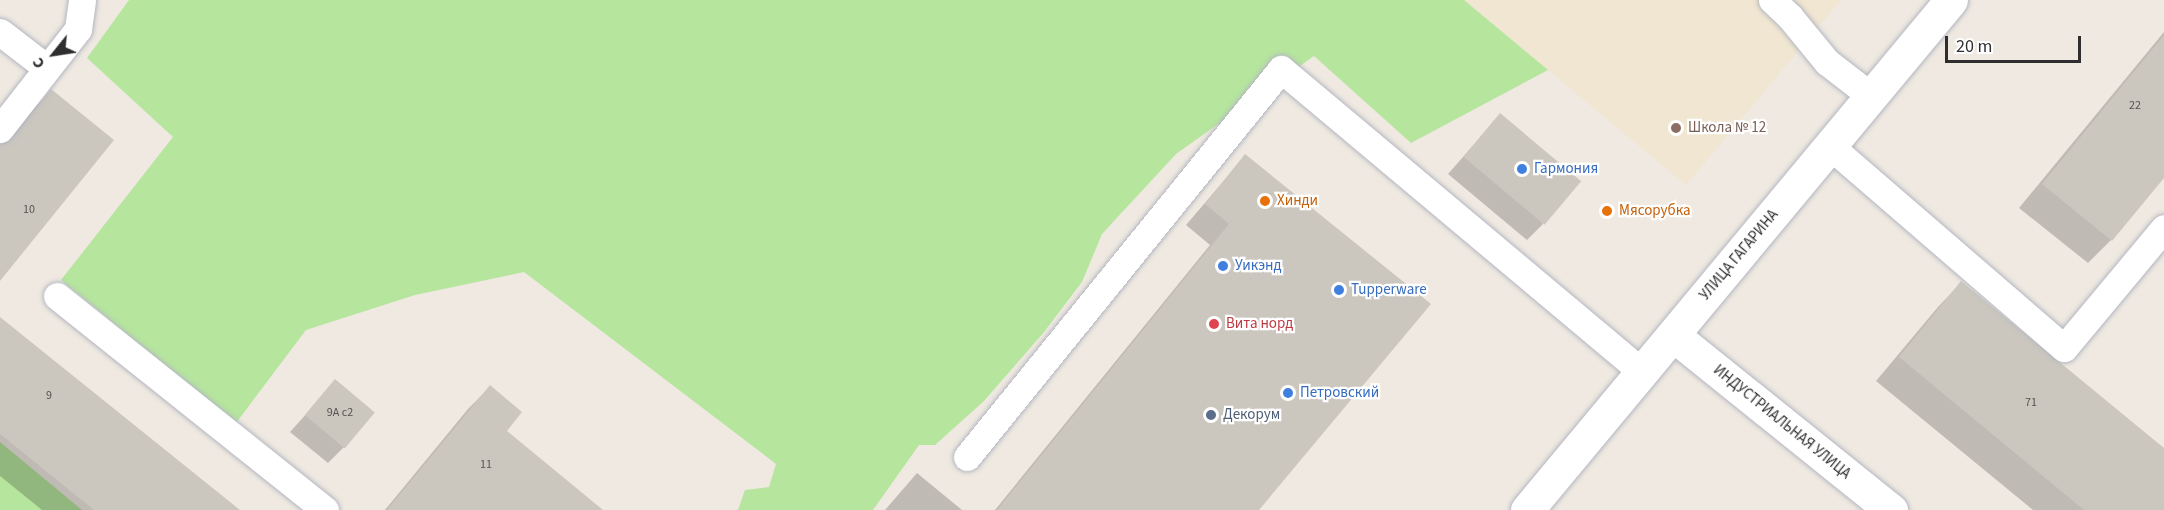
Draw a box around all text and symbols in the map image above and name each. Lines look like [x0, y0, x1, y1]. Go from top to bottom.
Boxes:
north arrow [24, 24, 84, 84]
scale bar [1948, 24, 2084, 62]
text: 20 m [1956, 34, 1992, 59]
text: С [27, 53, 50, 73]
house number: 22 [2129, 99, 2141, 113]
place label: Школа № 12 [1688, 119, 1766, 137]
marker: Школа № 12 [1669, 121, 1683, 135]
place label: Гармония [1534, 160, 1598, 178]
marker: Гармония [1515, 162, 1529, 176]
place label: Хинди [1277, 192, 1318, 210]
marker: Хинди [1258, 194, 1272, 208]
place label: Мясорубка [1619, 202, 1691, 220]
house number: 10 [23, 203, 35, 217]
marker: Мясорубка [1600, 204, 1614, 218]
street label: УЛИЦА ГАГАРИНА [1696, 206, 1782, 304]
place label: Уикэнд [1235, 257, 1282, 275]
marker: Уикэнд [1216, 259, 1230, 273]
place label: Tupperware [1351, 281, 1427, 299]
marker: Tupperware [1332, 283, 1346, 297]
place label: Вита норд [1226, 315, 1293, 333]
marker: Вита норд [1207, 317, 1221, 331]
street label: ИНДУСТРИАЛЬНАЯ УЛИЦА [1710, 361, 1854, 483]
place label: Петровский [1300, 384, 1379, 402]
marker: Петровский [1281, 386, 1295, 400]
house number: 9 [46, 389, 52, 403]
house number: 71 [2025, 396, 2037, 410]
house number: 9А с2 [327, 406, 353, 420]
place label: Декорум [1223, 406, 1280, 424]
marker: Декорум [1204, 408, 1218, 422]
house number: 11 [480, 458, 492, 472]

